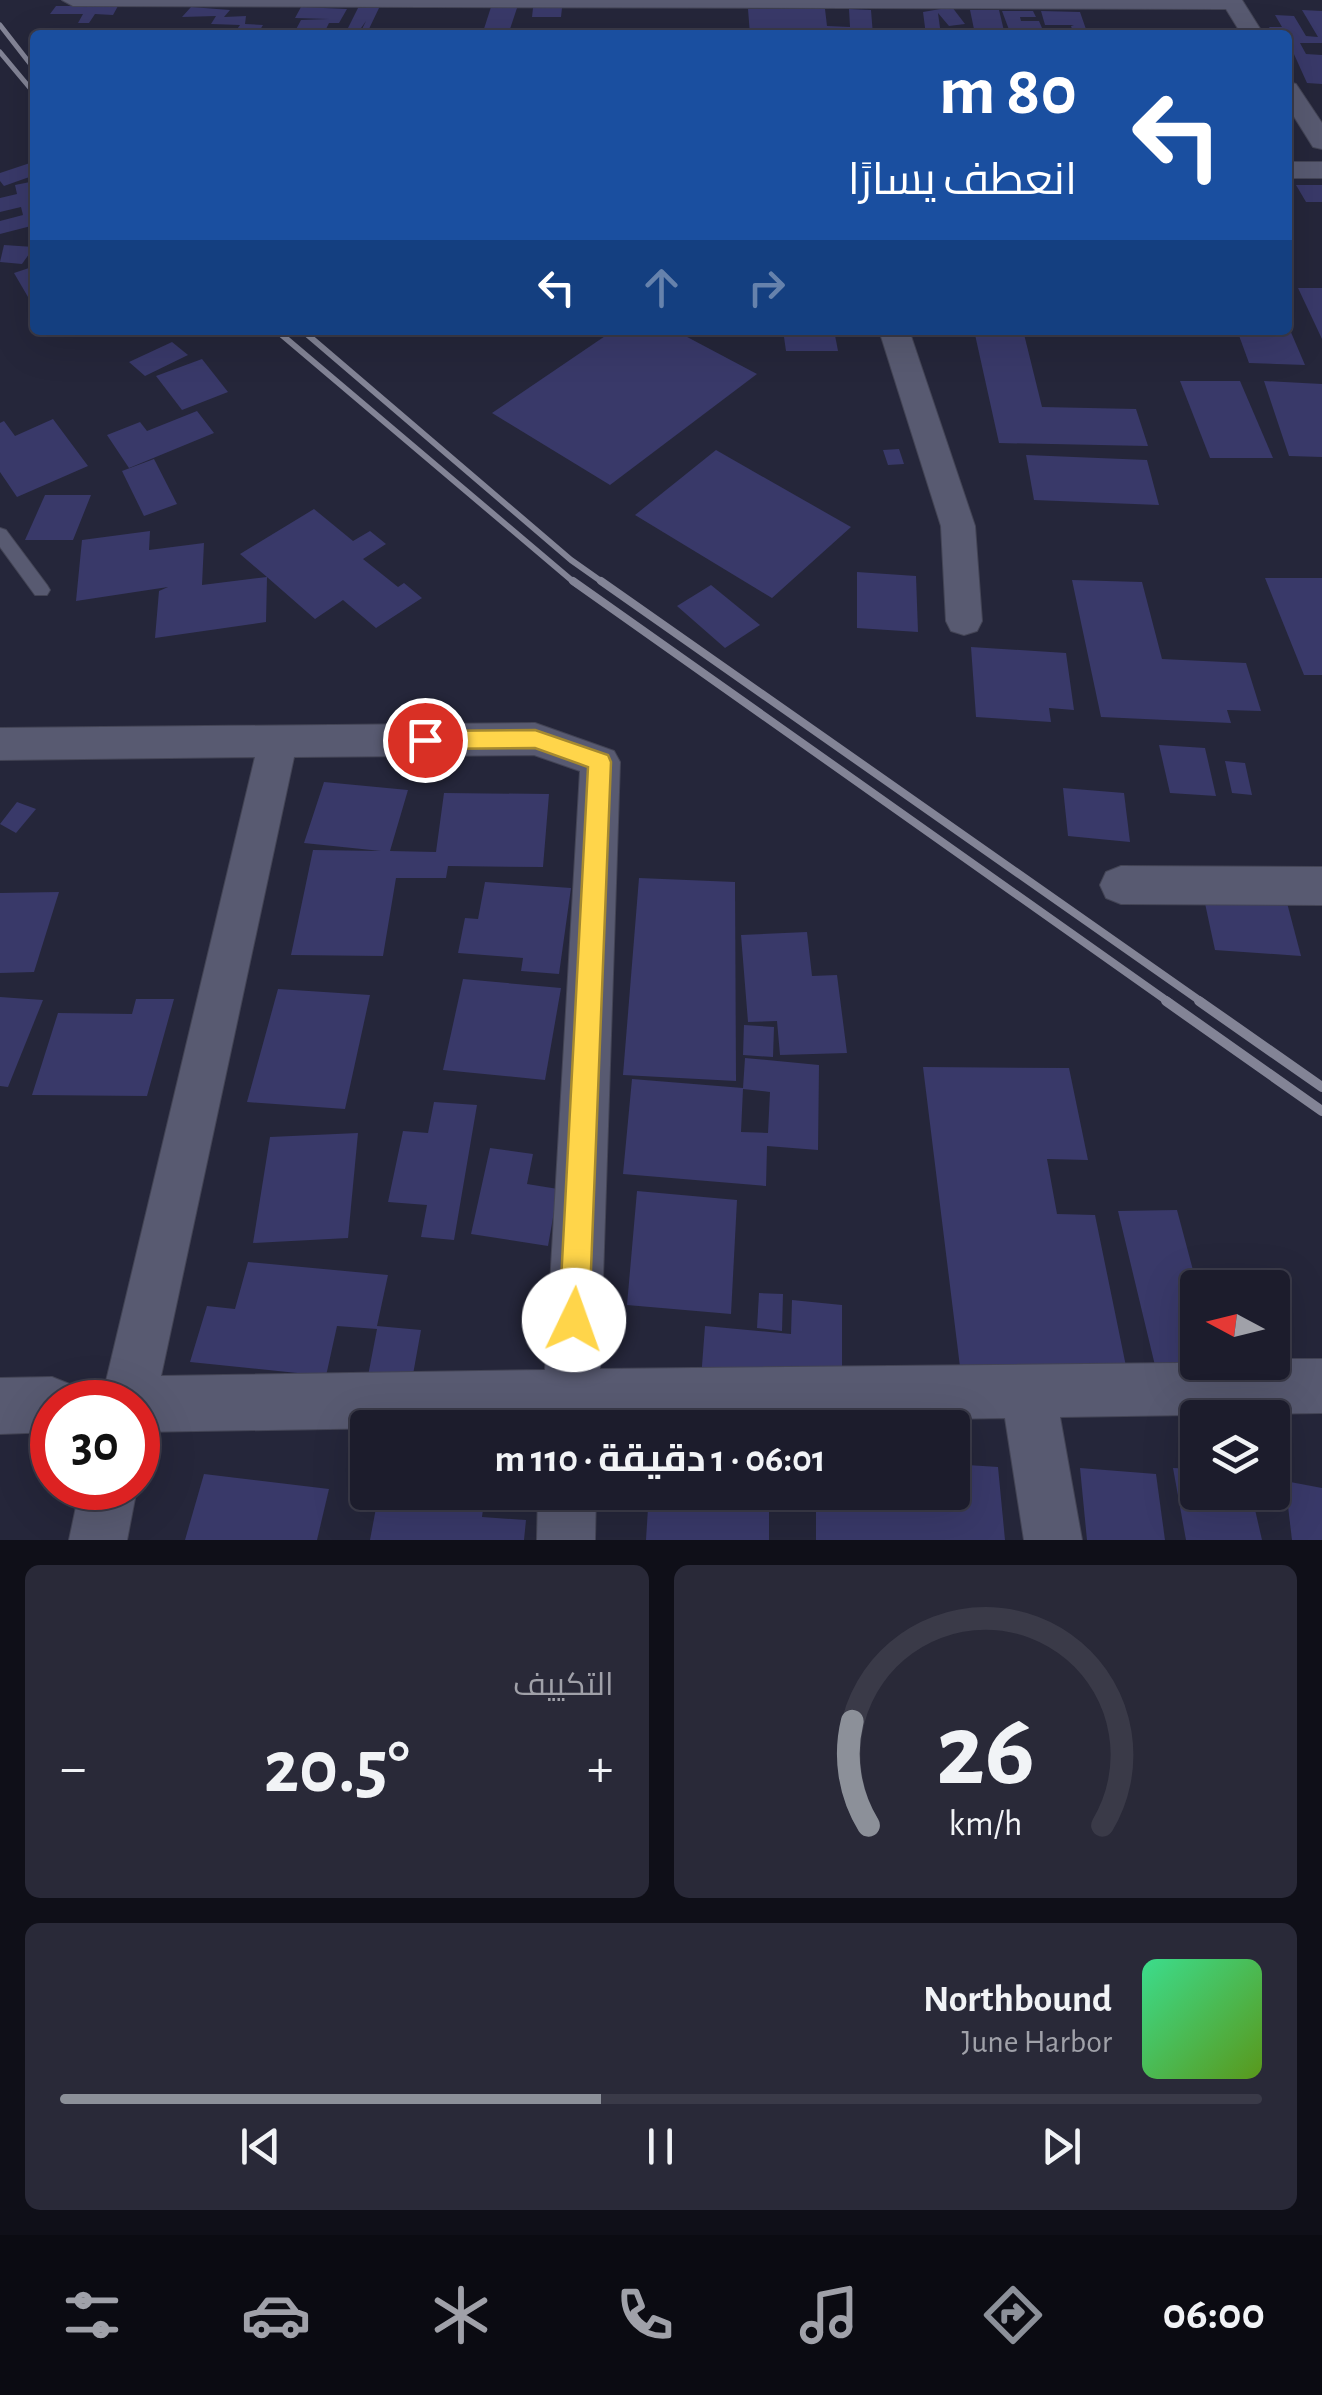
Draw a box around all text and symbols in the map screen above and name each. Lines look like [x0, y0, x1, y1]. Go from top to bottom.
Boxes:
text: 80 m [939, 57, 1077, 127]
icon: left [1112, 70, 1242, 200]
text: انعطف يسارًا [848, 158, 1077, 203]
icon: left [529, 260, 584, 315]
icon: ahead [634, 260, 689, 315]
icon: right [739, 260, 794, 315]
pin [383, 698, 468, 783]
icon: arrive [398, 713, 453, 768]
position arrow [522, 1268, 626, 1372]
north arrow [1180, 1270, 1290, 1380]
map controls [1180, 1270, 1290, 1510]
speed limit sign: 30 [30, 1380, 160, 1510]
button: layers [1180, 1400, 1290, 1510]
text: 06:01 · 1 دقيقة · 110 m [494, 1441, 826, 1479]
text: التكييف [513, 1669, 614, 1701]
text: 26 [936, 1700, 1035, 1804]
text: 20.5° [264, 1731, 410, 1806]
text: − [60, 1741, 86, 1796]
text: + [587, 1741, 613, 1796]
text: km/h [948, 1806, 1022, 1842]
text: Northbound [923, 1981, 1112, 2019]
text: June Harbor [962, 2026, 1112, 2058]
icon: previous [233, 2119, 288, 2174]
icon: pause [633, 2119, 688, 2174]
icon: next [1034, 2119, 1089, 2174]
icon: filters [57, 2280, 127, 2350]
icon: car [241, 2280, 311, 2350]
icon: climate [426, 2280, 496, 2350]
icon: phone [610, 2280, 680, 2350]
icon: music [794, 2280, 864, 2350]
icon: directions [978, 2280, 1048, 2350]
text: 06:00 [1163, 2292, 1265, 2337]

